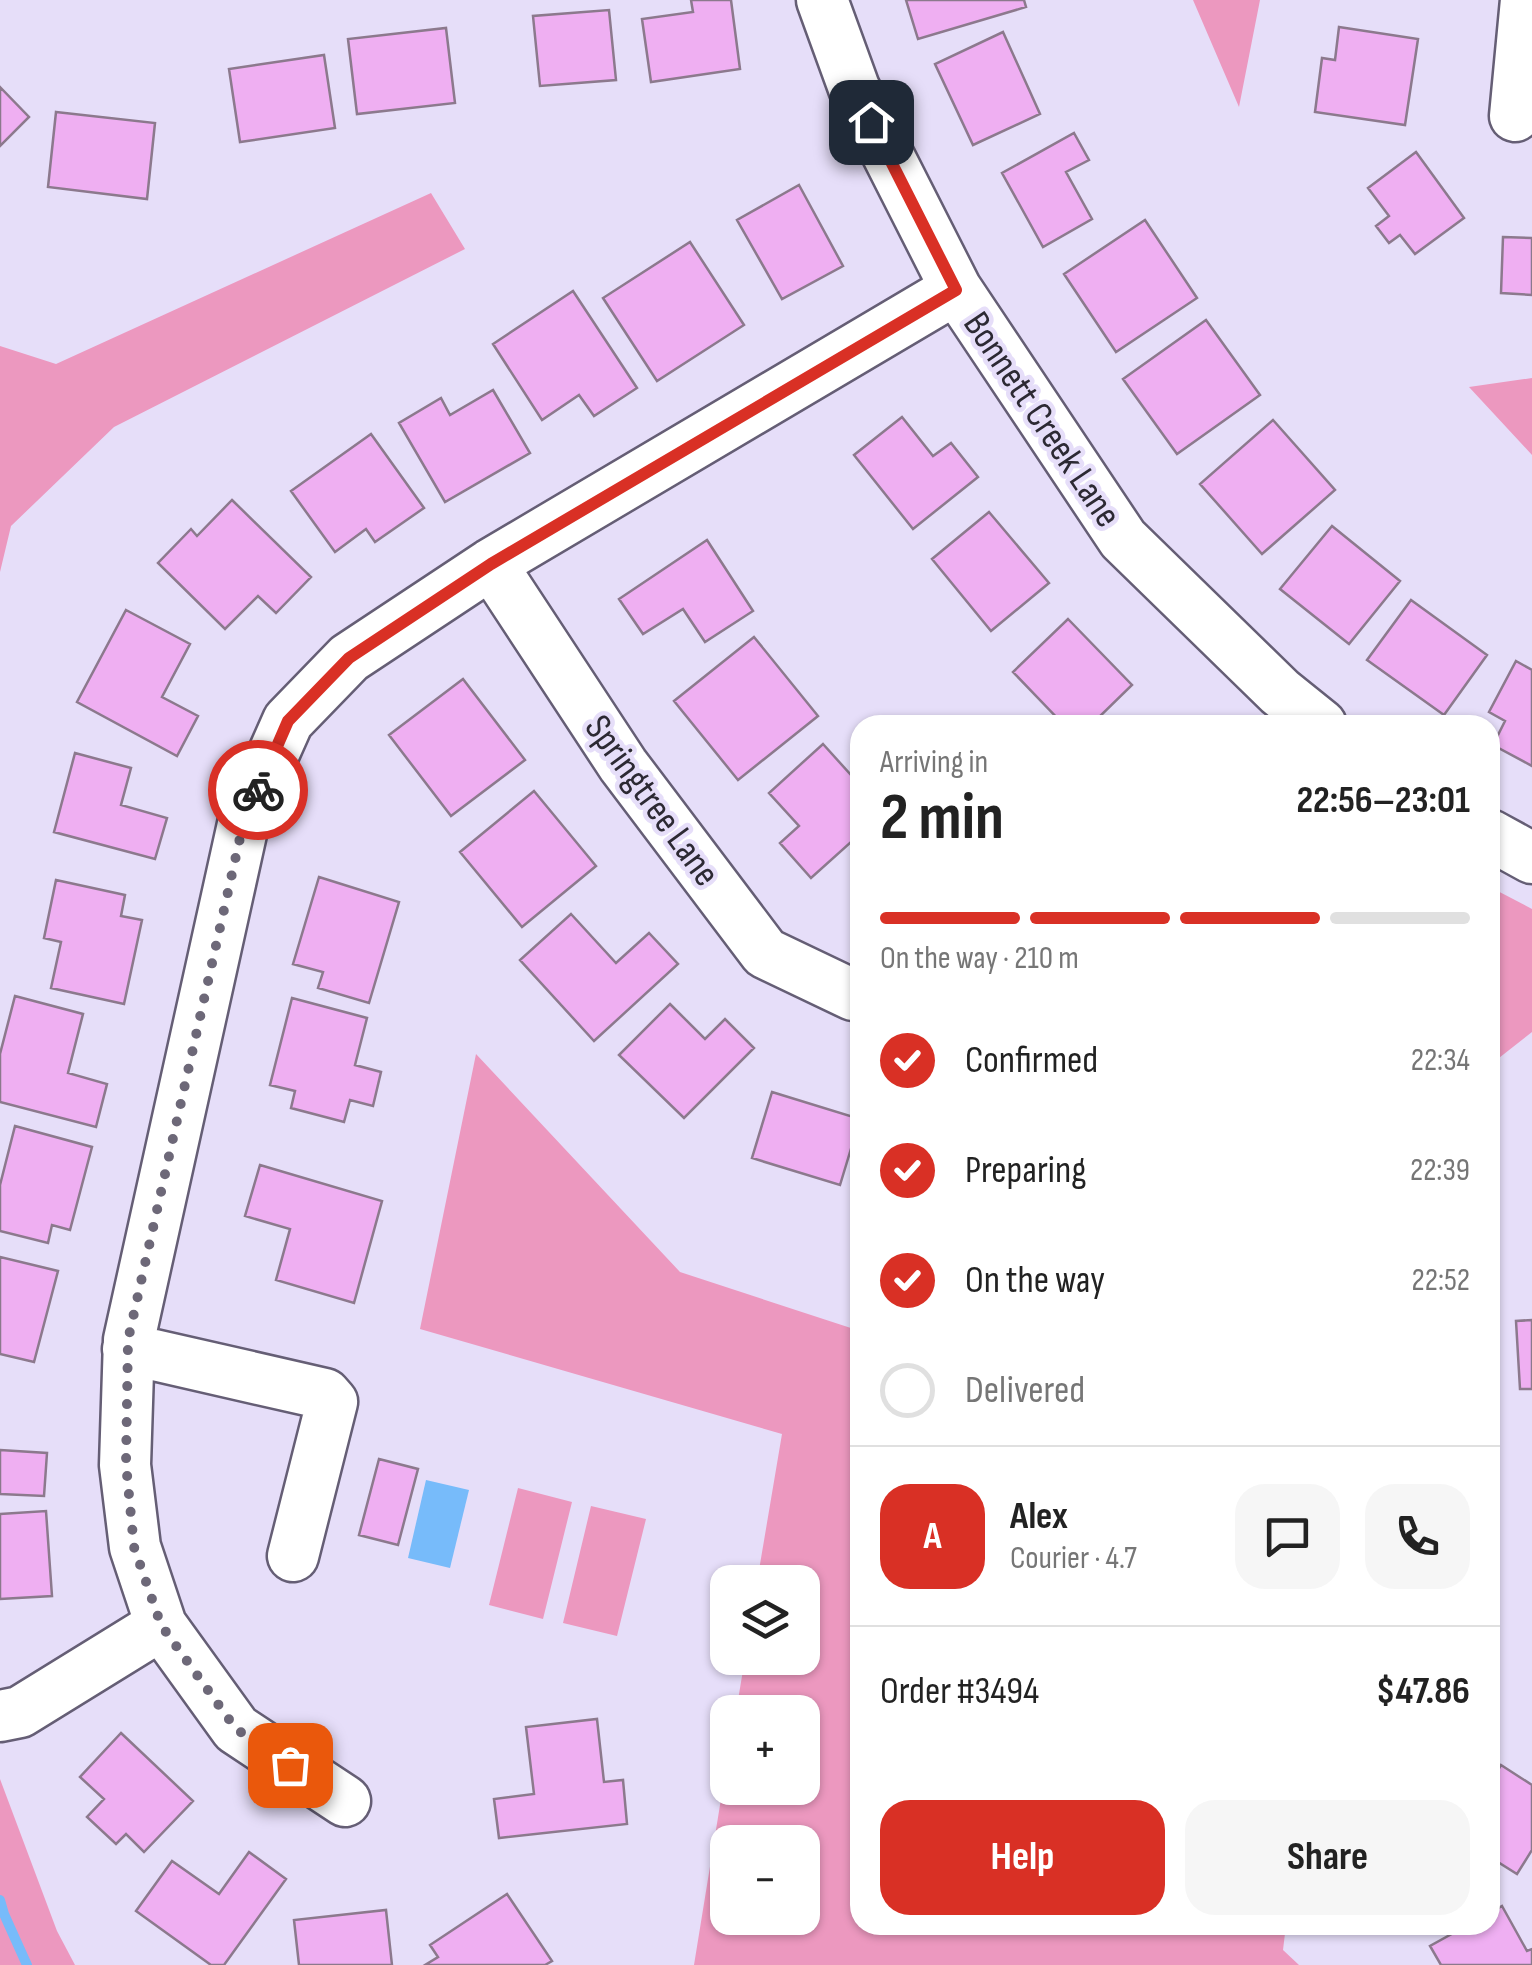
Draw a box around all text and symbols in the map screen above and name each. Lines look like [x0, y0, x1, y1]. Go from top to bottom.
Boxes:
pin [829, 80, 914, 165]
icon: home [844, 95, 899, 150]
street label: Bonnett Creek Lane [953, 304, 1130, 536]
street label: Springtree Lane [575, 707, 729, 895]
courier [208, 740, 308, 840]
text: Arriving in [880, 743, 988, 782]
icon: bike [231, 763, 286, 818]
text: 22:56–23:01 [1296, 778, 1470, 823]
text: 2 min [880, 780, 1004, 858]
text: On the way · 210 m [880, 939, 1079, 978]
icon: check [880, 1033, 935, 1088]
text: Confirmed [965, 1038, 1098, 1083]
text: 22:34 [1411, 1041, 1470, 1080]
icon: check [880, 1143, 935, 1198]
text: Preparing [965, 1148, 1086, 1193]
text: 22:39 [1410, 1151, 1470, 1190]
icon: check [880, 1253, 935, 1308]
text: On the way [965, 1258, 1105, 1303]
text: 22:52 [1412, 1261, 1470, 1300]
text: Delivered [965, 1368, 1085, 1413]
button: chat [1235, 1484, 1340, 1589]
button: phone [1365, 1484, 1470, 1589]
text: Alex [1010, 1494, 1068, 1539]
text: A [923, 1514, 942, 1559]
text: Courier · 4.7 [1010, 1539, 1137, 1578]
map controls [710, 1565, 820, 1935]
button: layers [710, 1565, 820, 1675]
text: Order #3494 [880, 1669, 1039, 1714]
text: $47.86 [1376, 1669, 1470, 1714]
button: + [710, 1695, 820, 1805]
pin [248, 1723, 333, 1808]
icon: bag [263, 1738, 318, 1793]
button: Help [880, 1800, 1165, 1915]
button: Share [1185, 1800, 1470, 1915]
button: − [710, 1825, 820, 1935]

